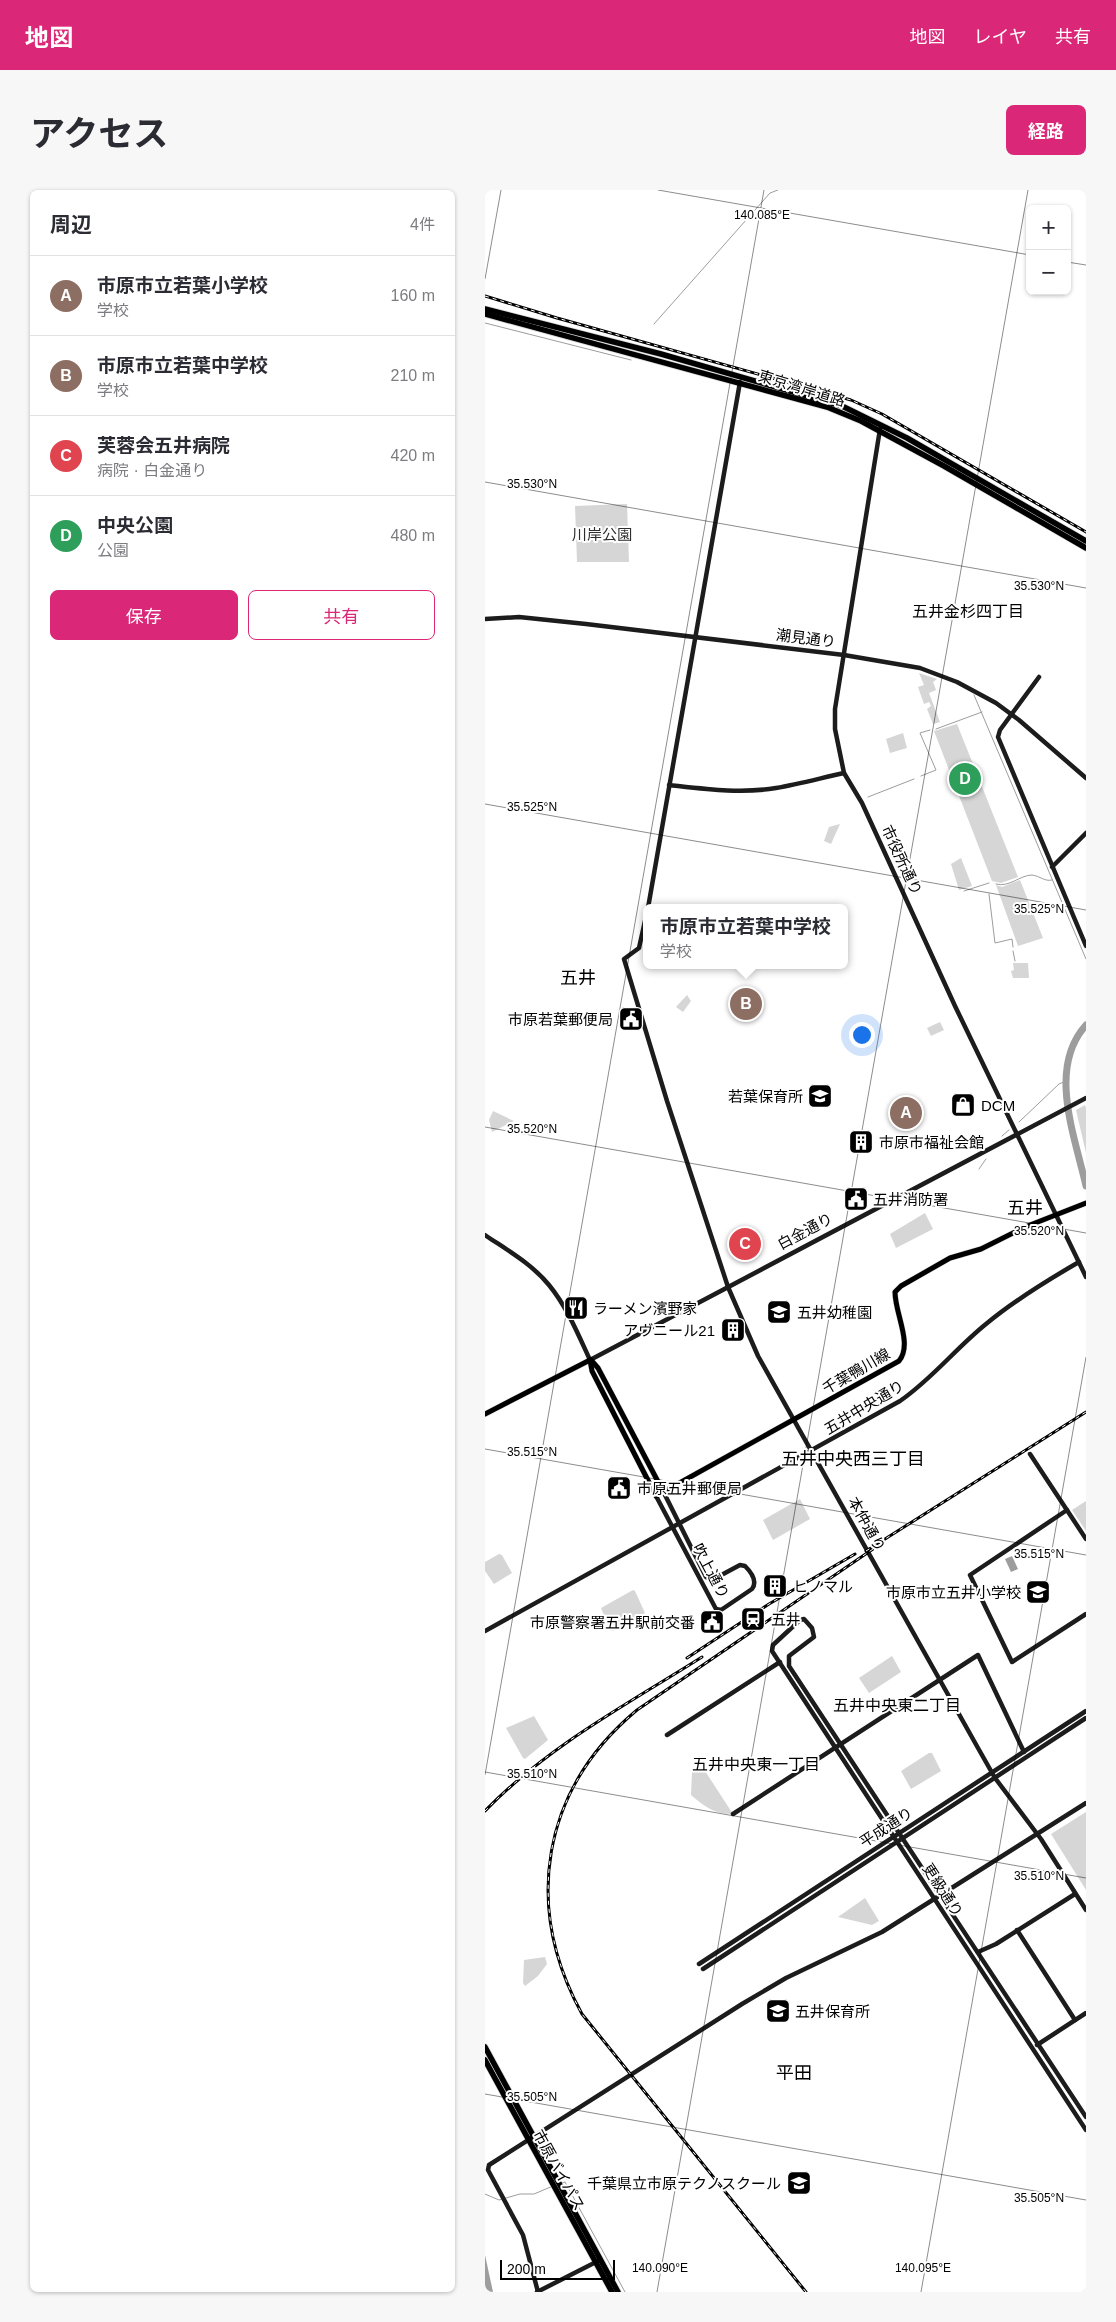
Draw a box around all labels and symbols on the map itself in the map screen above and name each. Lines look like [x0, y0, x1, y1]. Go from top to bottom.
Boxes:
text: 140.085°E [734, 208, 790, 222]
street label: 東京湾岸道路 [756, 367, 848, 409]
text: 35.530°N [507, 477, 557, 491]
park label: 川岸公園 [572, 526, 632, 543]
text: 35.530°N [1014, 579, 1064, 593]
district label: 五井金杉四丁目 [912, 603, 1024, 620]
street label: 潮見通り [775, 626, 837, 650]
pin: D [949, 760, 981, 798]
text: 35.525°N [507, 800, 557, 814]
street label: 市役所通り [878, 822, 926, 898]
text: 35.525°N [1014, 902, 1064, 916]
district label: 五井 [560, 968, 596, 988]
pin: B [730, 985, 762, 1023]
public building icon: 市原若葉郵便局 [618, 1006, 644, 1032]
place label: 市原若葉郵便局 [508, 1011, 613, 1028]
your location [849, 1022, 875, 1048]
school or university icon: 若葉保育所 [807, 1083, 833, 1109]
place label: 若葉保育所 [728, 1088, 803, 1105]
shop icon: DCM [950, 1092, 976, 1118]
pin: A [890, 1094, 922, 1132]
place label: DCM [981, 1097, 1015, 1114]
text: 35.520°N [507, 1122, 557, 1136]
building icon: 市原市福祉会館 [848, 1129, 874, 1155]
place label: 市原市福祉会館 [879, 1134, 984, 1151]
public building icon: 五井消防署 [843, 1186, 869, 1212]
place label: 五井消防署 [873, 1191, 948, 1208]
district label: 五井 [1007, 1198, 1043, 1218]
street label: 白金通り [775, 1209, 835, 1253]
text: 35.520°N [1014, 1224, 1064, 1238]
pin: C [729, 1225, 761, 1263]
restaurant icon: ラーメン濱野家 [563, 1295, 589, 1321]
school or university icon: 五井幼稚園 [766, 1299, 792, 1325]
place label: ラーメン濱野家 [593, 1300, 697, 1317]
place label: 五井幼稚園 [797, 1304, 872, 1321]
building icon: アヴニール21 [720, 1317, 746, 1343]
place label: アヴニール21 [623, 1322, 715, 1339]
street label: 千葉鴨川線 [819, 1345, 893, 1397]
street label: 五井中央通り [821, 1377, 907, 1437]
text: 35.515°N [507, 1445, 557, 1459]
district label: 五井中央西三丁目 [781, 1449, 925, 1469]
public building icon: 市原五井郵便局 [606, 1475, 632, 1501]
place label: 市原五井郵便局 [637, 1480, 742, 1497]
street label: 本仲通り [845, 1494, 889, 1554]
street label: 吹上通り [689, 1541, 733, 1601]
text: 35.515°N [1014, 1547, 1064, 1561]
building icon: ヒノマル [762, 1573, 788, 1599]
place label: ヒノマル [793, 1578, 853, 1595]
school or university icon: 市原市立五井小学校 [1025, 1579, 1051, 1605]
place label: 市原市立五井小学校 [886, 1584, 1021, 1601]
station icon: 五井 [740, 1606, 766, 1632]
public building icon: 市原警察署五井駅前交番 [699, 1609, 725, 1635]
place label: 五井 [771, 1611, 801, 1628]
place label: 市原警察署五井駅前交番 [530, 1614, 695, 1631]
district label: 五井中央東二丁目 [833, 1697, 961, 1714]
district label: 五井中央東一丁目 [692, 1756, 820, 1773]
text: 35.510°N [507, 1767, 557, 1781]
street label: 平成通り [856, 1804, 916, 1850]
street label: 更級通り [920, 1860, 966, 1920]
text: 35.510°N [1014, 1869, 1064, 1883]
school or university icon: 五井保育所 [765, 1998, 791, 2024]
place label: 五井保育所 [795, 2003, 870, 2020]
district label: 平田 [776, 2063, 812, 2083]
text: 35.505°N [507, 2090, 557, 2104]
street label: 市原バイパス [530, 2127, 588, 2213]
school or university icon: 千葉県立市原テクノスクール [786, 2170, 812, 2196]
place label: 千葉県立市原テクノスクール [587, 2175, 781, 2192]
text: 35.505°N [1014, 2191, 1064, 2205]
scale bar [500, 2257, 615, 2280]
text: 140.090°E [632, 2261, 688, 2275]
text: 140.095°E [895, 2261, 951, 2275]

